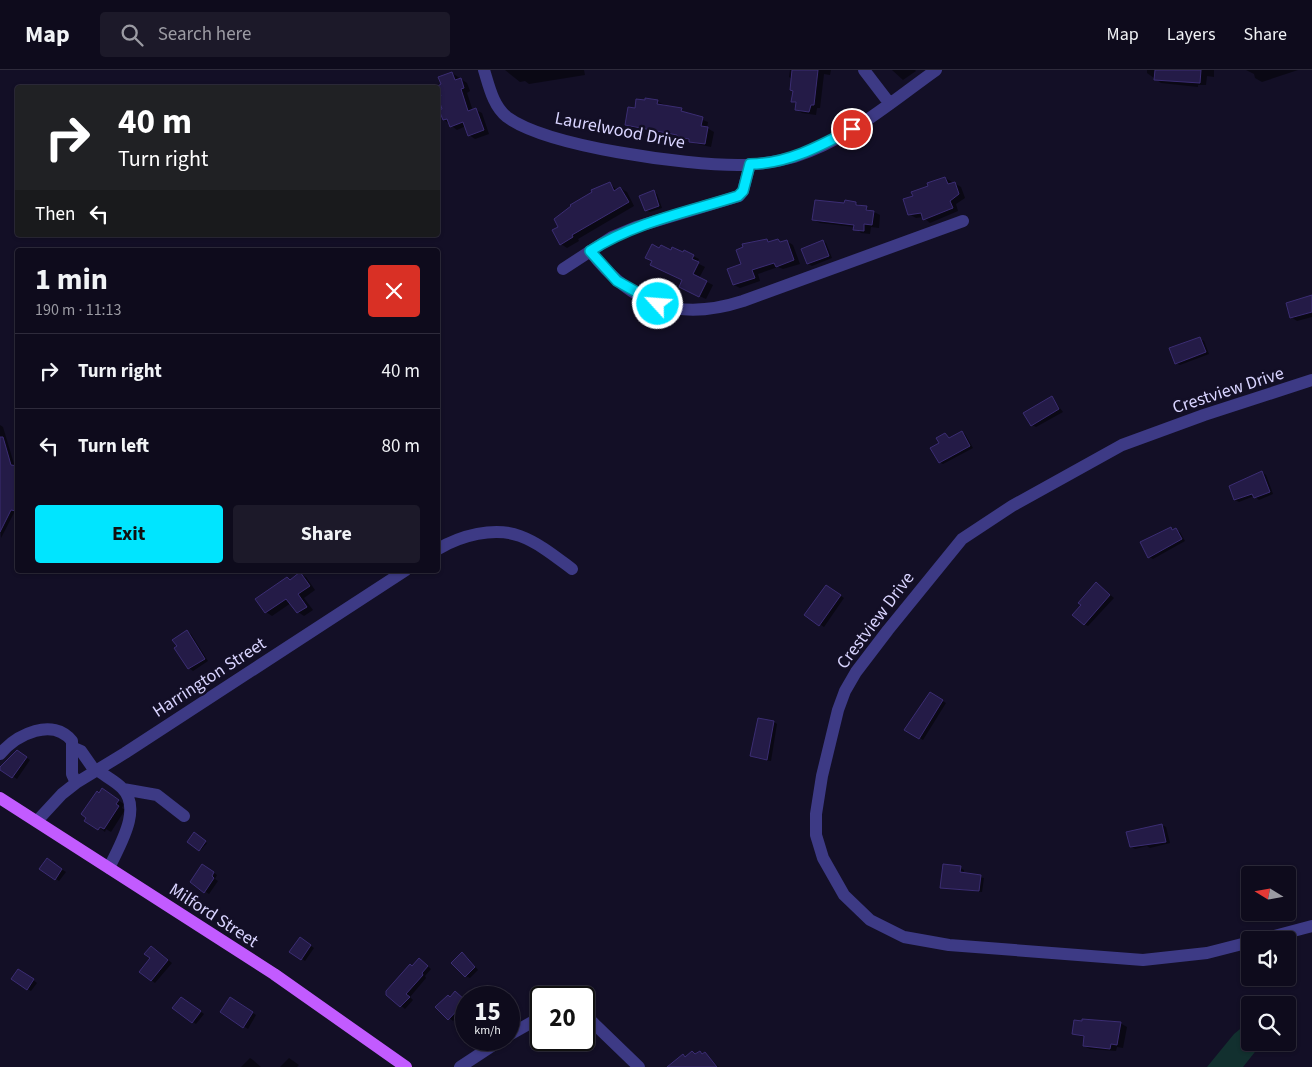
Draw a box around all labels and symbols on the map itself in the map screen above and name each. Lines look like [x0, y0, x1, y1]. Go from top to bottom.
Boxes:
street label: Laurelwood Drive [553, 106, 687, 155]
pin [831, 108, 873, 150]
position arrow [631, 277, 683, 329]
street label: Crestview Drive [1169, 361, 1287, 420]
street label: Crestview Drive [831, 566, 920, 674]
street label: Harrington Street [148, 631, 271, 724]
north arrow [1241, 866, 1296, 921]
street label: Milford Street [164, 877, 263, 954]
speed limit sign: 20 [530, 986, 595, 1051]

